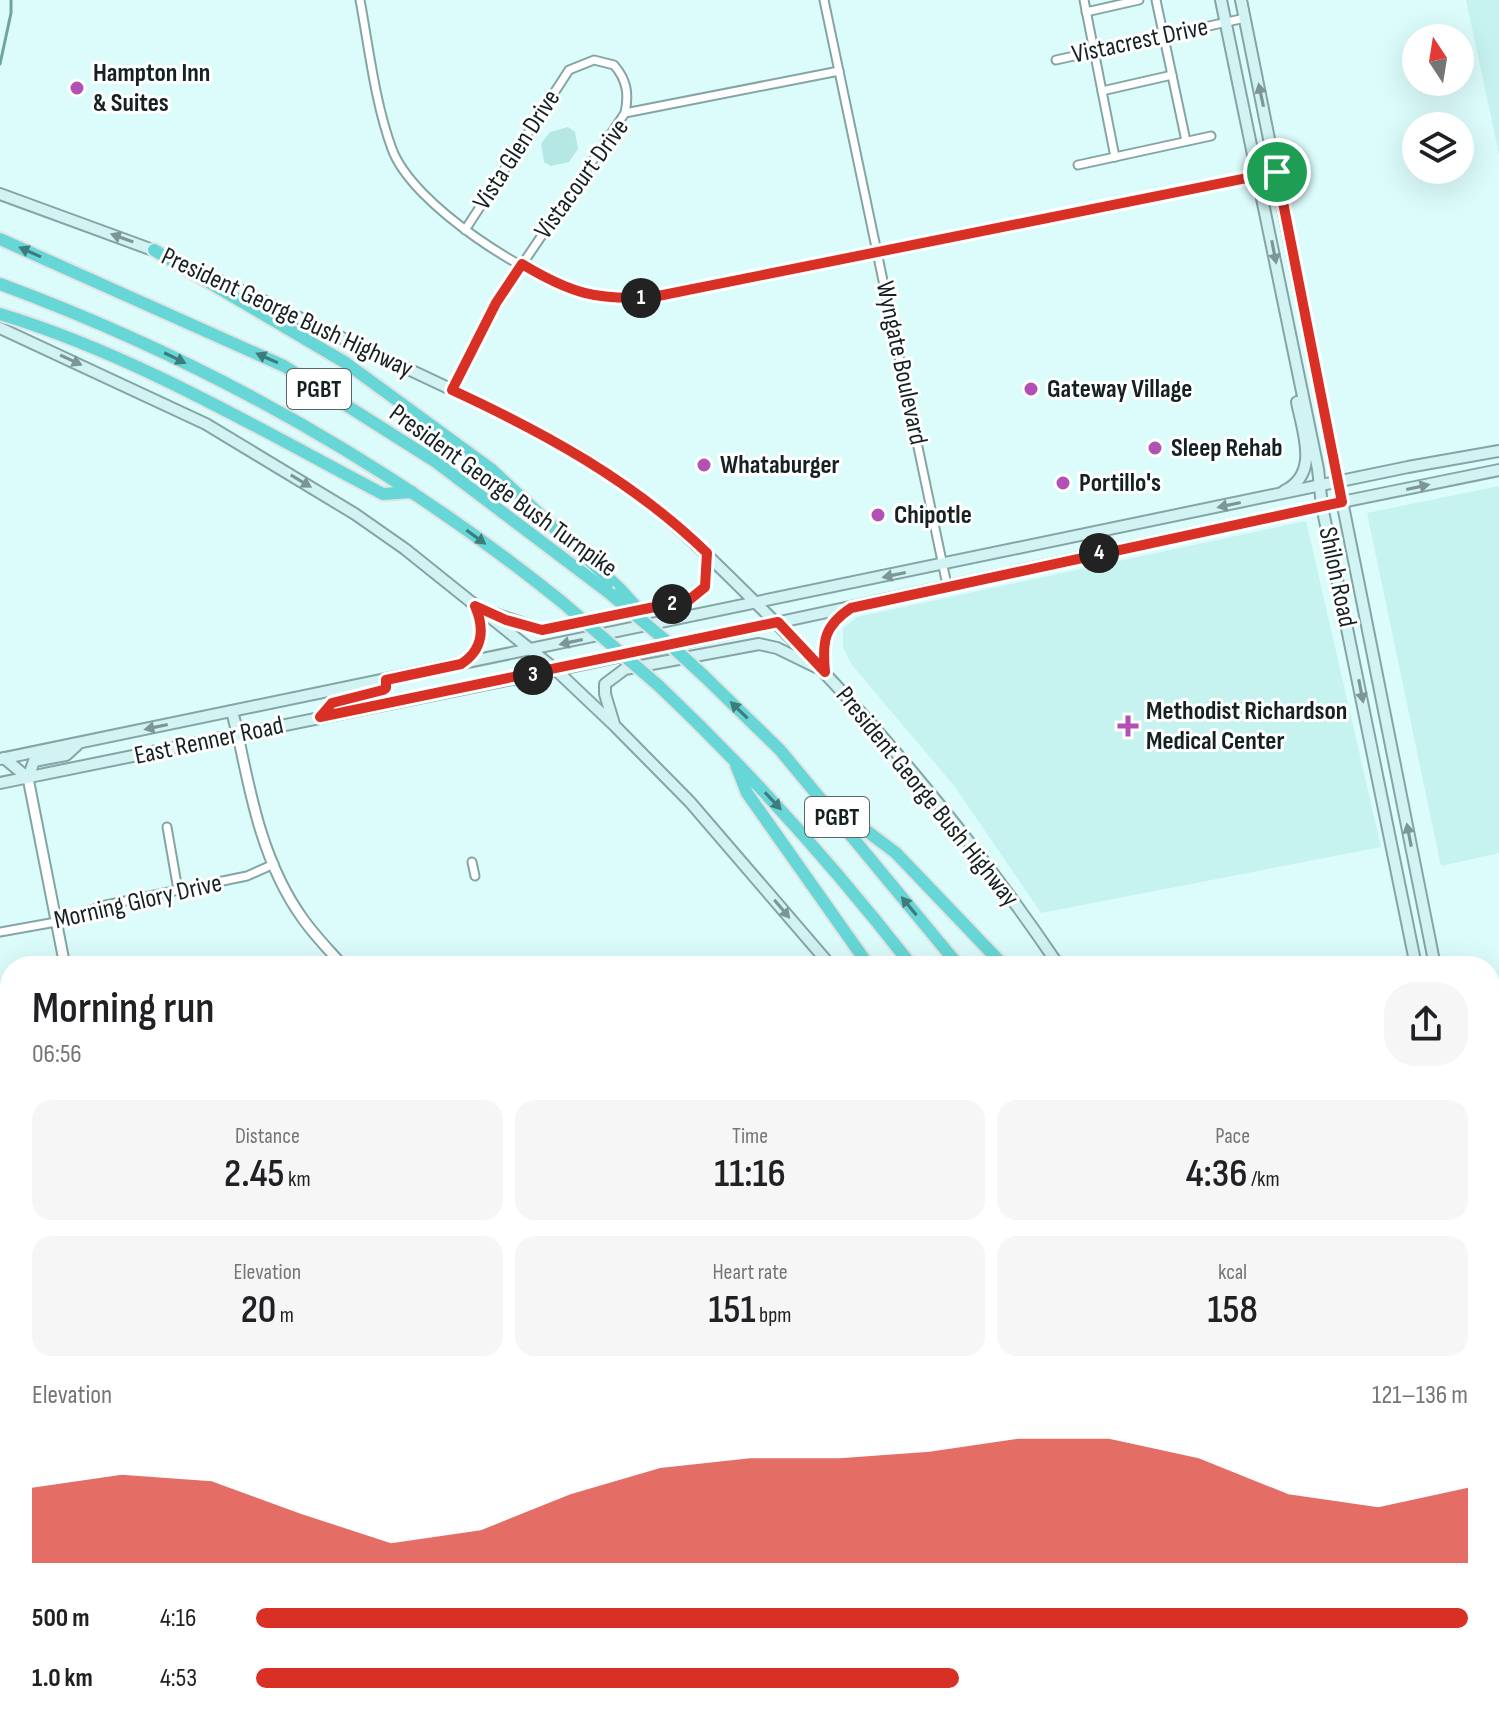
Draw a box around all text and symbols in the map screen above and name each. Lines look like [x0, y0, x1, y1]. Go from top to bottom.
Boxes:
street label: Vistacrest Drive [1069, 11, 1211, 71]
north arrow [1402, 24, 1474, 96]
map controls [1402, 24, 1474, 184]
place label: Hampton Inn & Suites [93, 58, 210, 119]
marker: Hampton Inn & Suites [68, 79, 86, 97]
one-way arrow [1254, 83, 1267, 108]
street label: Vista Glen Drive [467, 84, 567, 216]
button: layers [1402, 112, 1474, 184]
street label: Vistacourt Drive [528, 113, 636, 245]
pin [1243, 138, 1311, 206]
icon: arrive [1255, 150, 1299, 194]
one-way arrow [109, 232, 133, 244]
one-way arrow [1268, 240, 1281, 265]
street label: President George Bush Highway [156, 241, 418, 385]
one-way arrow [18, 245, 42, 258]
pin: 1 [621, 278, 661, 318]
street label: Wyngate Boulevard [869, 279, 933, 447]
text: 1 [637, 284, 645, 311]
one-way arrow [163, 351, 187, 365]
one-way arrow [255, 351, 279, 365]
one-way arrow [60, 353, 83, 367]
road number: PGBT [287, 369, 351, 409]
place label: Gateway Village [1047, 374, 1192, 405]
marker: Gateway Village [1022, 380, 1040, 398]
street label: President George Bush Turnpike [383, 398, 623, 584]
place label: Sleep Rehab [1171, 433, 1283, 464]
marker: Sleep Rehab [1146, 439, 1164, 457]
place label: Whataburger [720, 450, 840, 481]
marker: Whataburger [695, 456, 713, 474]
place label: Portillo's [1079, 468, 1161, 499]
one-way arrow [290, 474, 312, 488]
marker: Portillo's [1054, 474, 1072, 492]
one-way arrow [1406, 480, 1431, 493]
one-way arrow [1216, 499, 1241, 512]
place label: Chipotle [894, 500, 972, 531]
marker: Chipotle [869, 506, 887, 524]
street label: Shiloh Road [1311, 524, 1363, 630]
one-way arrow [465, 529, 486, 544]
pin: 4 [1079, 533, 1119, 573]
text: 4 [1094, 539, 1104, 566]
one-way arrow [881, 569, 906, 582]
pin: 2 [652, 584, 692, 624]
text: 2 [667, 590, 677, 617]
one-way arrow [558, 636, 583, 649]
pin: 3 [513, 655, 553, 695]
text: 3 [528, 661, 538, 688]
one-way arrow [1356, 679, 1368, 704]
street label: President George Bush Highway [829, 681, 1025, 913]
place label: Methodist Richardson Medical Center [1146, 696, 1347, 757]
one-way arrow [730, 701, 749, 719]
street label: East Renner Road [132, 710, 286, 772]
marker: Methodist Richardson Medical Center [1117, 715, 1139, 737]
one-way arrow [143, 721, 168, 734]
one-way arrow [764, 791, 782, 810]
road number: PGBT [805, 797, 869, 837]
one-way arrow [1402, 822, 1414, 847]
street label: Morning Glory Drive [51, 868, 225, 936]
one-way arrow [901, 896, 918, 916]
one-way arrow [773, 898, 790, 918]
text: Morning run [32, 982, 215, 1035]
button: share [1384, 982, 1468, 1066]
text: 06:56 [32, 1039, 82, 1070]
text: Distance [235, 1123, 300, 1150]
text: Time [732, 1123, 768, 1150]
text: Pace [1215, 1123, 1250, 1150]
text: 2.45 [224, 1150, 285, 1198]
text: 11:16 [714, 1150, 786, 1198]
text: 4:36 [1186, 1150, 1248, 1198]
text: km [285, 1166, 311, 1193]
text: /km [1248, 1166, 1280, 1193]
text: Elevation [233, 1259, 301, 1286]
text: Heart rate [712, 1259, 788, 1286]
text: kcal [1218, 1259, 1247, 1286]
text: 20 [241, 1286, 276, 1334]
text: 151 [709, 1286, 756, 1334]
text: 158 [1208, 1286, 1258, 1334]
text: m [276, 1302, 294, 1329]
text: bpm [756, 1302, 791, 1329]
text: Elevation [32, 1380, 112, 1411]
text: 121–136 m [1372, 1380, 1468, 1411]
text: 500 m [32, 1603, 89, 1634]
text: 4:16 [160, 1603, 196, 1634]
text: 1.0 km [32, 1663, 93, 1694]
text: 4:53 [160, 1663, 197, 1694]

